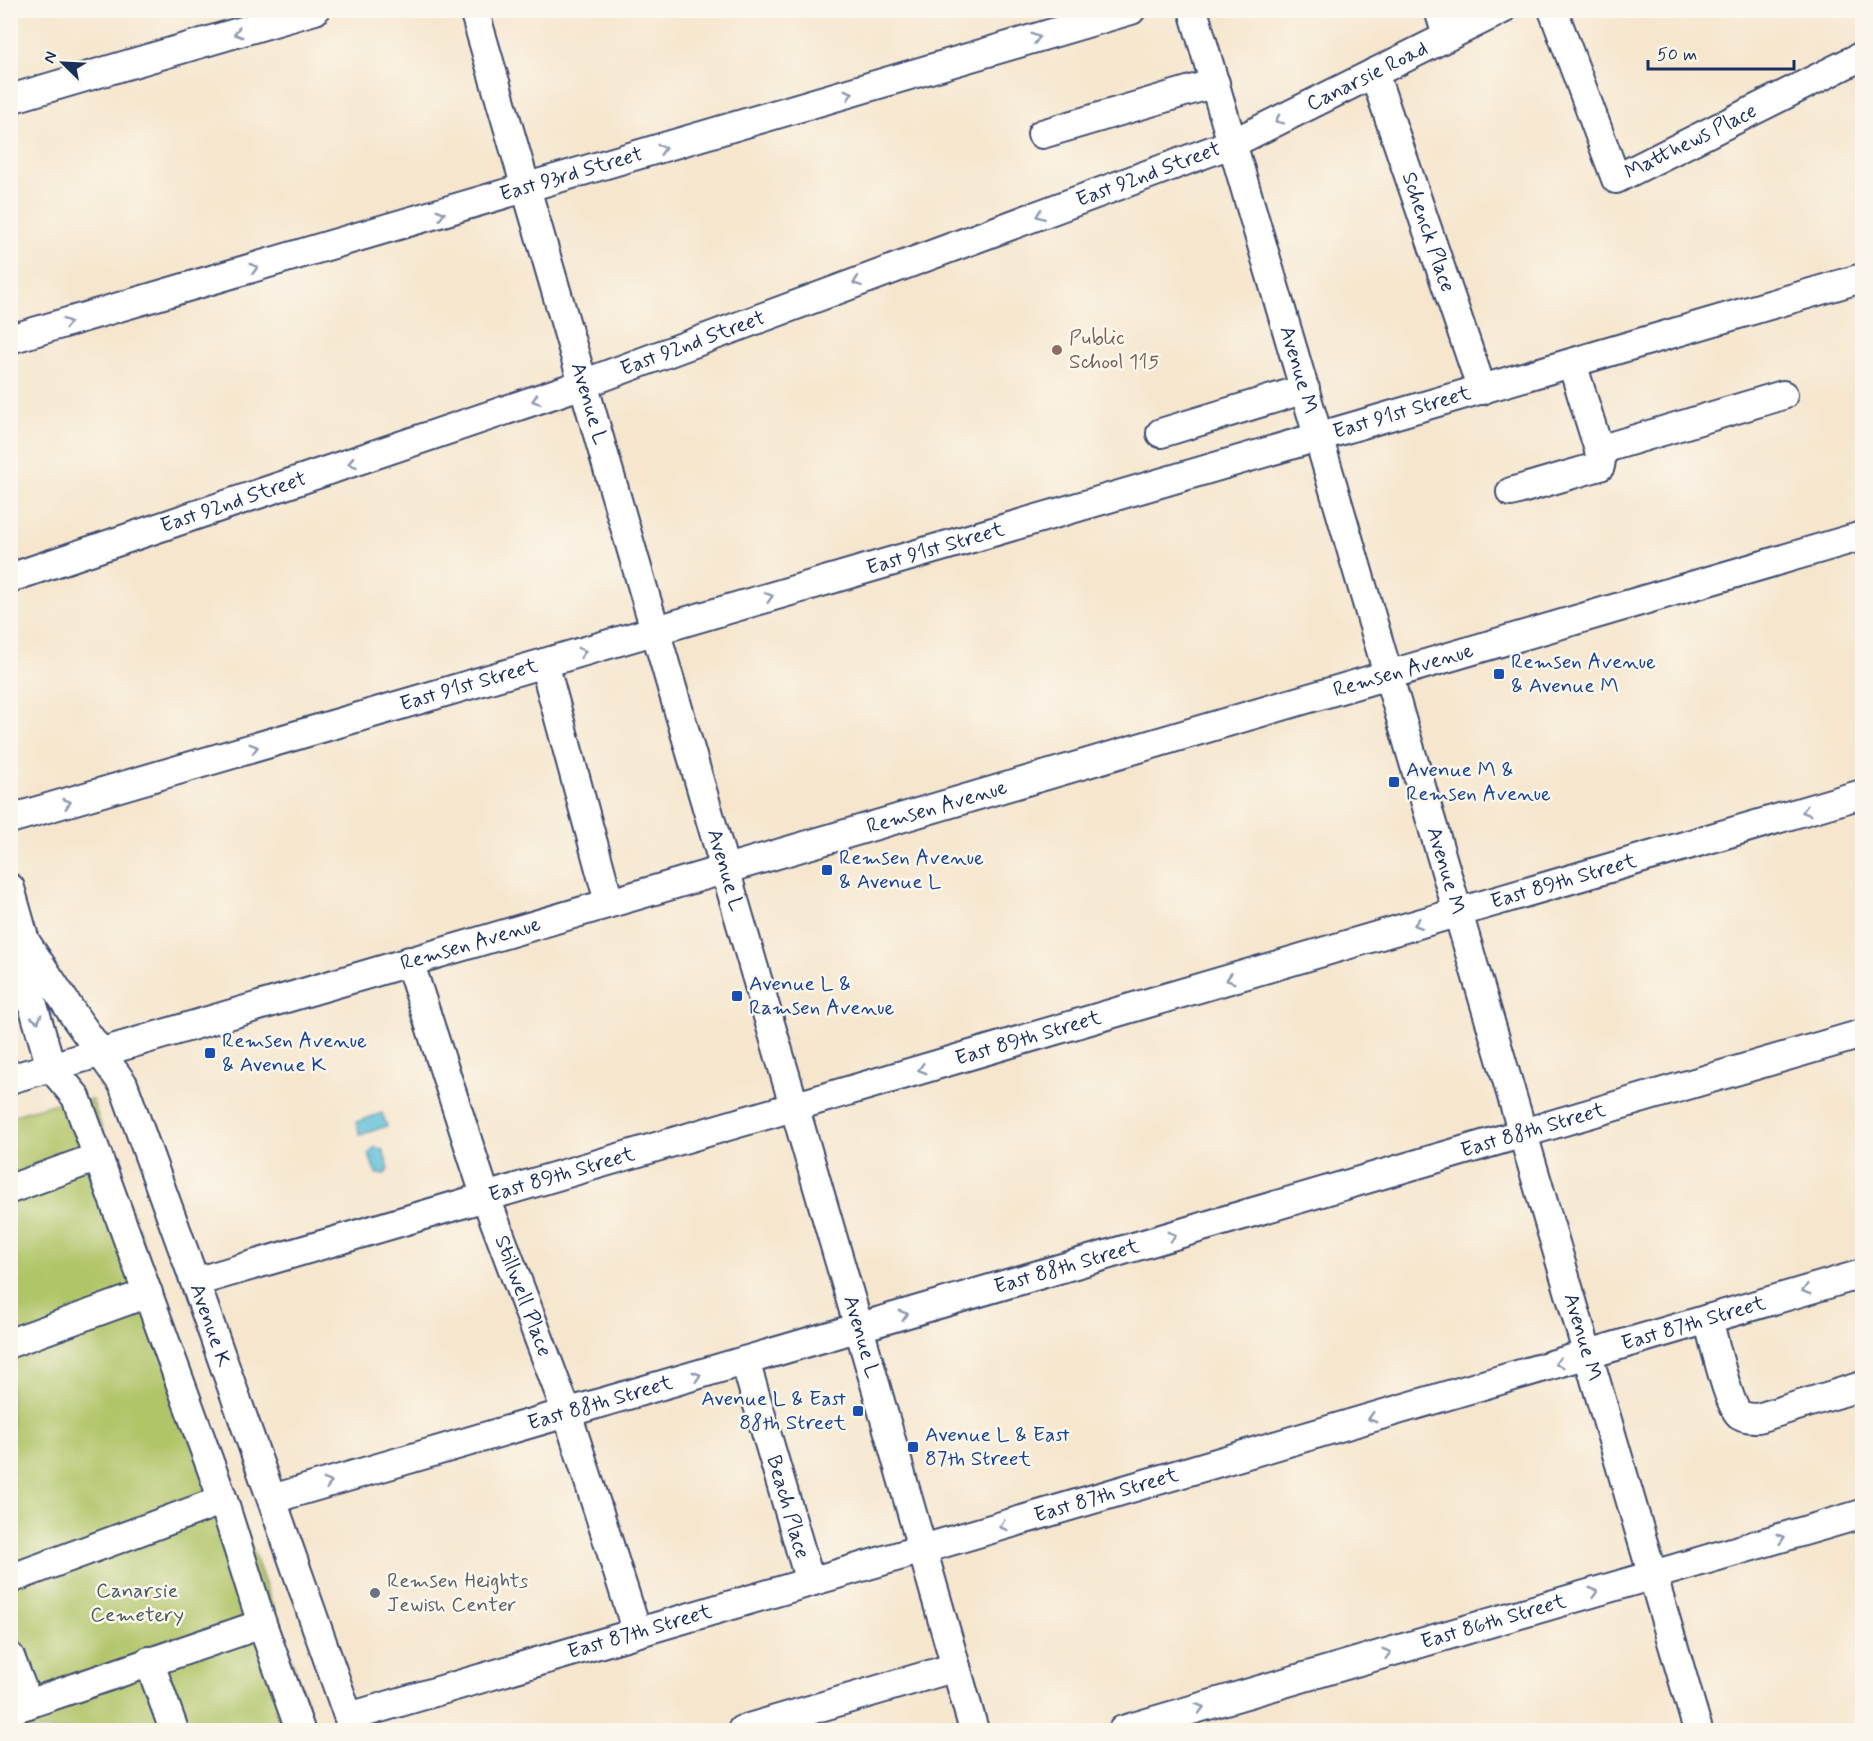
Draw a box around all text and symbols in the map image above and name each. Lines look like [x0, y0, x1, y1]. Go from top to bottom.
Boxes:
one-way arrow [233, 26, 244, 38]
north arrow [33, 33, 93, 93]
one-way arrow [1031, 33, 1041, 46]
scale bar [1648, 33, 1794, 71]
street label: Canarsie Road [1302, 35, 1432, 118]
text: 50 m [1657, 43, 1697, 67]
text: N [39, 48, 62, 67]
one-way arrow [844, 88, 854, 101]
street label: Matthews Place [1620, 97, 1762, 186]
one-way arrow [1274, 113, 1285, 125]
street label: East 92nd Street [1072, 135, 1225, 214]
street label: East 93rd Street [496, 140, 646, 209]
one-way arrow [656, 144, 667, 156]
street label: Schenck Place [1395, 168, 1462, 296]
one-way arrow [1035, 207, 1046, 220]
one-way arrow [436, 208, 446, 221]
one-way arrow [248, 263, 259, 275]
one-way arrow [853, 275, 863, 288]
street label: East 92nd Street [617, 304, 769, 383]
one-way arrow [62, 317, 72, 330]
street label: Avenue M [1273, 323, 1325, 417]
place label: Public School 115 [1069, 324, 1159, 376]
marker: Public School 115 [1050, 343, 1064, 357]
street label: Avenue L [564, 359, 614, 448]
street label: East 91st Street [1330, 379, 1475, 446]
one-way arrow [531, 393, 542, 405]
one-way arrow [347, 455, 358, 468]
street label: East 92nd Street [157, 465, 310, 540]
street label: East 91st Street [863, 515, 1008, 582]
one-way arrow [763, 592, 774, 604]
street label: Remsen Avenue [1330, 637, 1477, 704]
one-way arrow [576, 647, 587, 659]
place label: Remsen Avenue & Avenue M [1511, 648, 1656, 700]
street label: East 91st Street [397, 651, 542, 718]
marker: Remsen Avenue & Avenue M [1492, 667, 1506, 681]
one-way arrow [248, 743, 259, 755]
place label: Avenue M & Remsen Avenue [1406, 756, 1551, 808]
street label: Remsen Avenue [863, 773, 1011, 841]
marker: Avenue M & Remsen Avenue [1387, 775, 1401, 789]
one-way arrow [61, 798, 72, 810]
one-way arrow [1801, 804, 1812, 816]
street label: Avenue M [1420, 824, 1472, 918]
street label: Avenue L [700, 826, 751, 915]
place label: Remsen Avenue & Avenue L [839, 844, 984, 896]
street label: East 89th Street [1487, 847, 1640, 916]
marker: Remsen Avenue & Avenue L [820, 863, 834, 877]
street label: Remsen Avenue [397, 910, 544, 978]
one-way arrow [1413, 917, 1423, 930]
place label: Avenue L & Ramsen Avenue [749, 970, 894, 1022]
one-way arrow [1226, 972, 1236, 984]
marker: Avenue L & Ramsen Avenue [730, 989, 744, 1003]
street label: East 89th Street [952, 1003, 1105, 1073]
one-way arrow [29, 1014, 42, 1024]
place label: Remsen Avenue & Avenue K [222, 1027, 367, 1079]
marker: Remsen Avenue & Avenue K [203, 1046, 217, 1060]
one-way arrow [917, 1062, 928, 1074]
street label: East 88th Street [1457, 1096, 1610, 1165]
street label: East 89th Street [485, 1140, 638, 1209]
one-way arrow [1166, 1231, 1177, 1243]
street label: Stillwell Place [487, 1232, 559, 1361]
street label: East 88th Street [991, 1232, 1143, 1301]
street label: Avenue K [183, 1280, 238, 1371]
one-way arrow [1801, 1283, 1812, 1295]
street label: East 87th Street [1618, 1289, 1769, 1358]
street label: Avenue M [1557, 1290, 1609, 1384]
street label: Avenue L [836, 1292, 887, 1381]
one-way arrow [898, 1310, 909, 1322]
one-way arrow [1554, 1356, 1565, 1368]
street label: East 88th Street [525, 1368, 677, 1437]
one-way arrow [691, 1371, 702, 1383]
place label: Avenue L & East 88th Street [701, 1385, 847, 1437]
marker: Avenue L & East 88th Street [851, 1404, 865, 1418]
one-way arrow [1367, 1411, 1378, 1423]
place label: Avenue L & East 87th Street [925, 1421, 1070, 1473]
marker: Avenue L & East 87th Street [906, 1440, 920, 1454]
street label: Beach Place [759, 1452, 816, 1562]
street label: East 87th Street [1031, 1461, 1182, 1530]
one-way arrow [322, 1478, 333, 1490]
one-way arrow [998, 1519, 1009, 1531]
one-way arrow [1775, 1533, 1786, 1545]
place label: Remsen Heights Jewish Center [387, 1567, 528, 1619]
park label: Canarsie Cemetery [90, 1577, 184, 1629]
marker: Remsen Heights Jewish Center [368, 1586, 382, 1600]
street label: East 86th Street [1418, 1587, 1570, 1656]
one-way arrow [1589, 1587, 1599, 1600]
street label: East 87th Street [564, 1597, 716, 1666]
one-way arrow [1381, 1648, 1392, 1660]
one-way arrow [1194, 1703, 1205, 1715]

